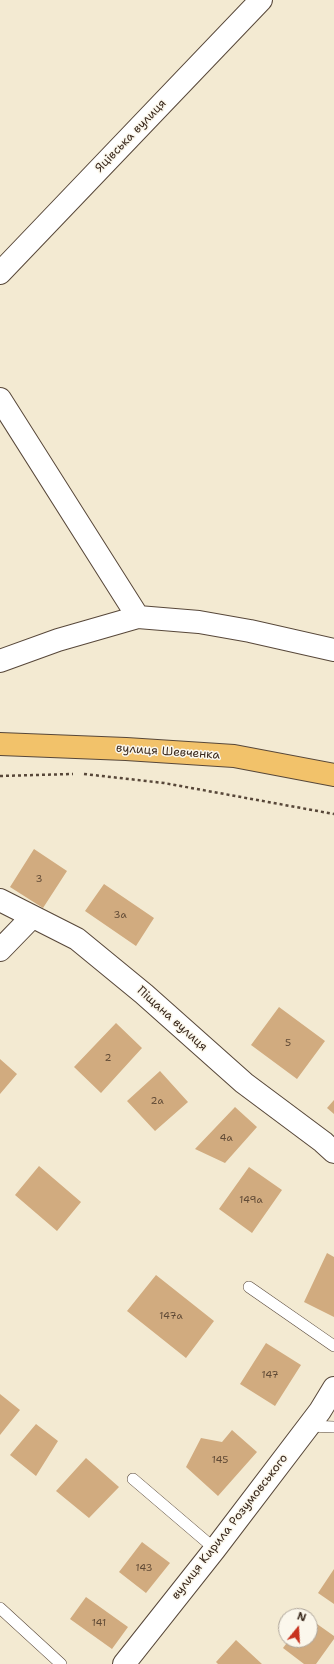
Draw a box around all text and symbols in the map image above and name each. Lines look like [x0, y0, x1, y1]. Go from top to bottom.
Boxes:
street label: Яцівська вулиця [93, 97, 169, 175]
street label: вулиця Шевченка [116, 741, 220, 763]
house number: 3 [36, 873, 42, 885]
house number: 3а [113, 909, 127, 921]
street label: Піщана вулиця [134, 984, 210, 1054]
house number: 5 [285, 1037, 291, 1049]
house number: 2 [105, 1052, 111, 1064]
house number: 2а [150, 1095, 164, 1107]
house number: 4а [219, 1132, 233, 1144]
house number: 149а [239, 1194, 263, 1206]
house number: 147а [159, 1310, 183, 1322]
house number: 147 [261, 1369, 279, 1381]
street label: вулиця Кирила Розумовського [169, 1451, 291, 1603]
house number: 145 [212, 1454, 228, 1466]
house number: 143 [135, 1562, 153, 1574]
north arrow [278, 1608, 318, 1648]
text: N [295, 1609, 308, 1626]
house number: 141 [92, 1617, 106, 1629]

